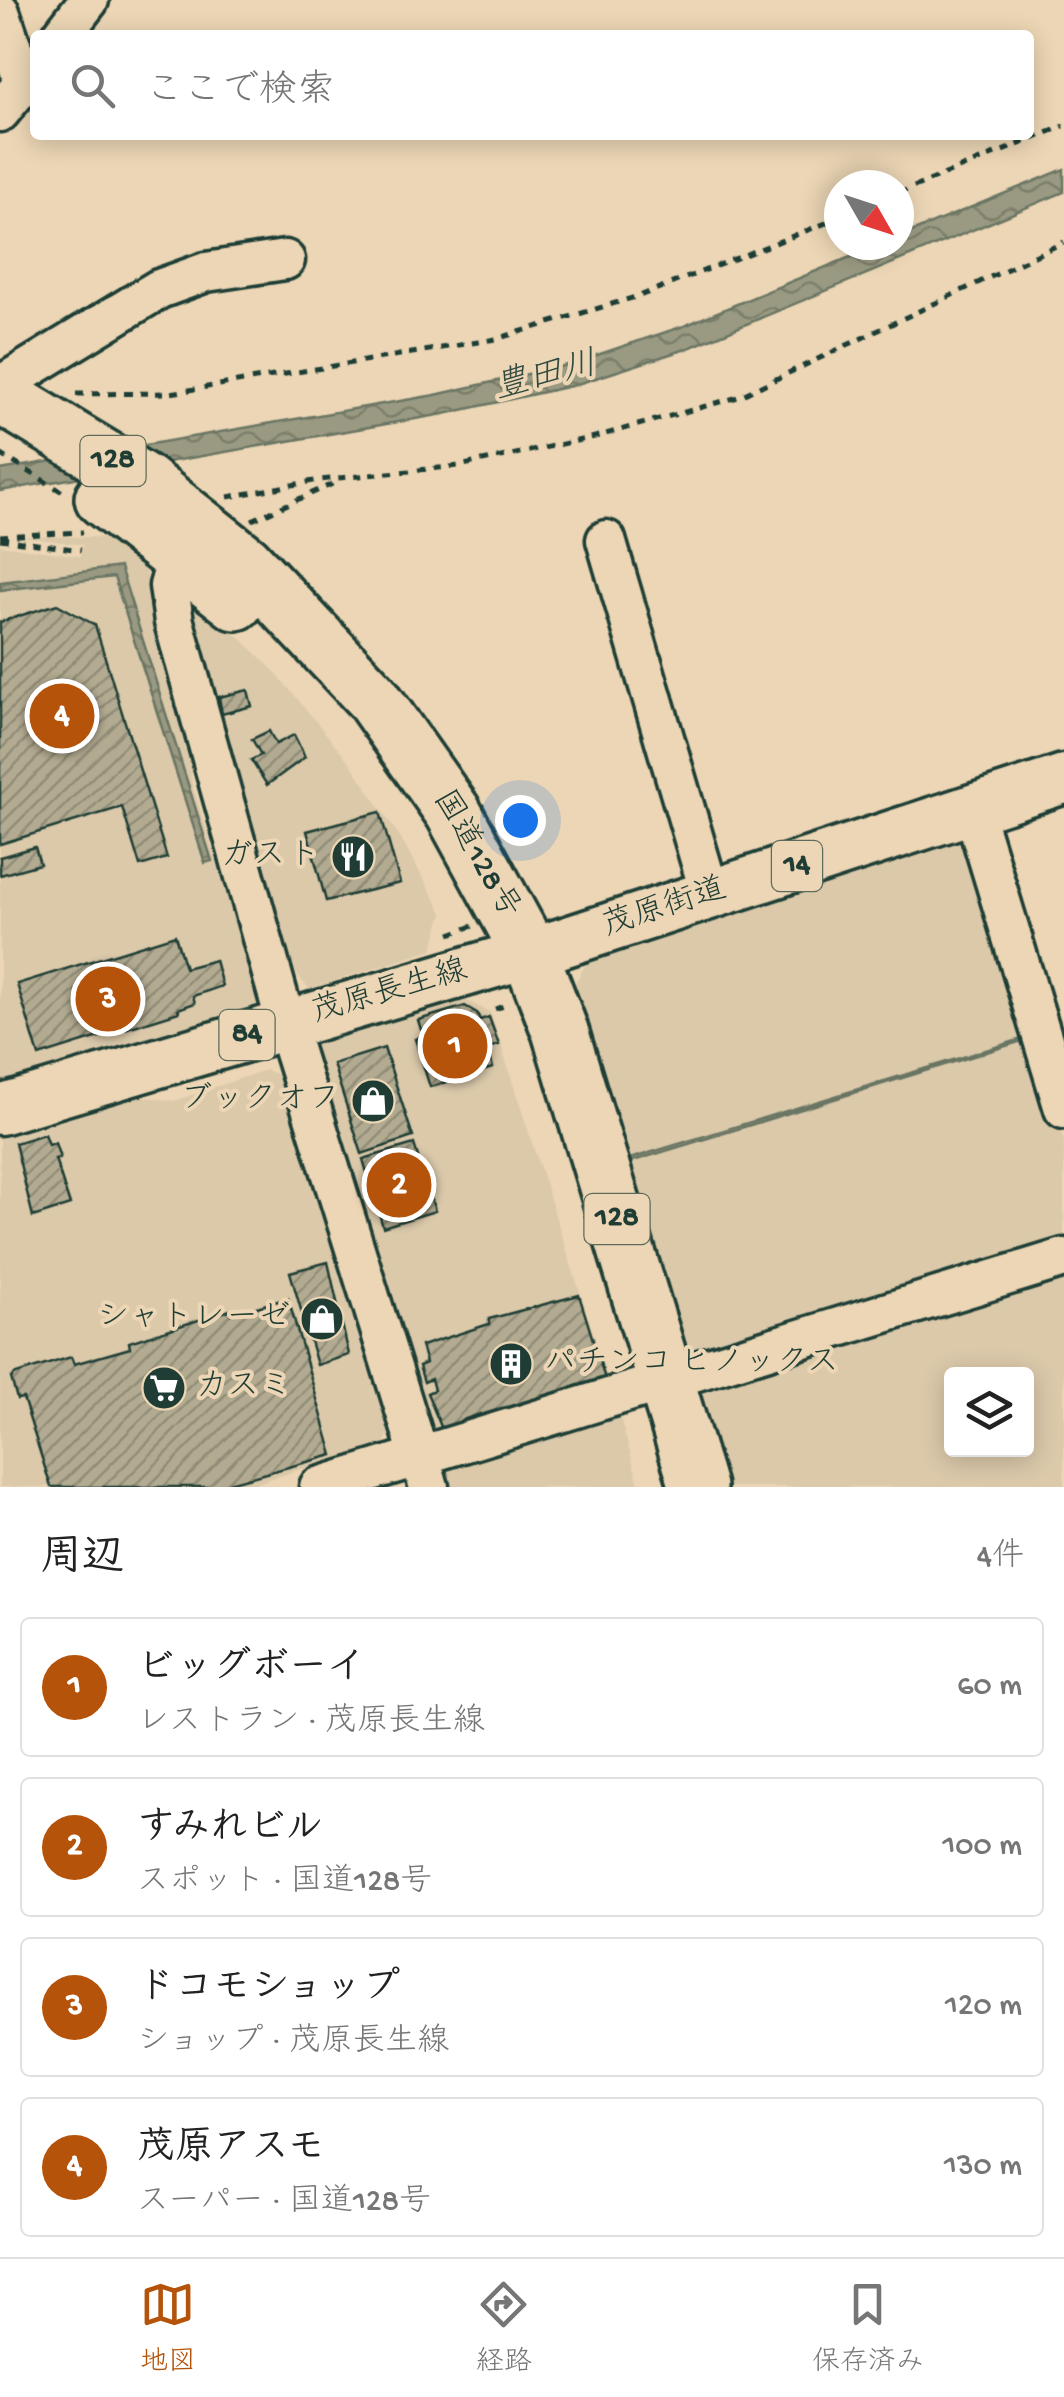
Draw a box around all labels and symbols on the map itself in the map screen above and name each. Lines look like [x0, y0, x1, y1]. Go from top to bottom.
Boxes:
north arrow [824, 170, 914, 260]
water label: 豊田川 [490, 343, 602, 411]
road number: 128 [80, 436, 146, 486]
pin: 4 [30, 678, 94, 754]
street label: 国道128号 [423, 783, 528, 926]
your location [495, 795, 546, 846]
restaurant icon: ガスト [330, 834, 376, 880]
place label: ガスト [221, 838, 320, 876]
road number: 14 [772, 841, 822, 891]
street label: 茂原街道 [598, 870, 732, 947]
street label: 茂原長生線 [308, 952, 472, 1033]
pin: 3 [76, 962, 140, 1036]
pin: 1 [422, 1008, 488, 1084]
road number: 84 [220, 1010, 274, 1060]
shop icon: ブックオフ [350, 1078, 396, 1124]
place label: ブックオフ [180, 1081, 340, 1120]
pin: 2 [366, 1148, 432, 1222]
road number: 128 [584, 1194, 650, 1244]
shop icon: シャトレーゼ [299, 1296, 345, 1342]
place label: シャトレーゼ [97, 1300, 290, 1338]
building icon: パチンコ ヒノックス [488, 1341, 534, 1387]
place label: パチンコ ヒノックス [544, 1345, 839, 1383]
supermarket icon: カスミ [141, 1365, 187, 1411]
place label: カスミ [196, 1369, 291, 1407]

